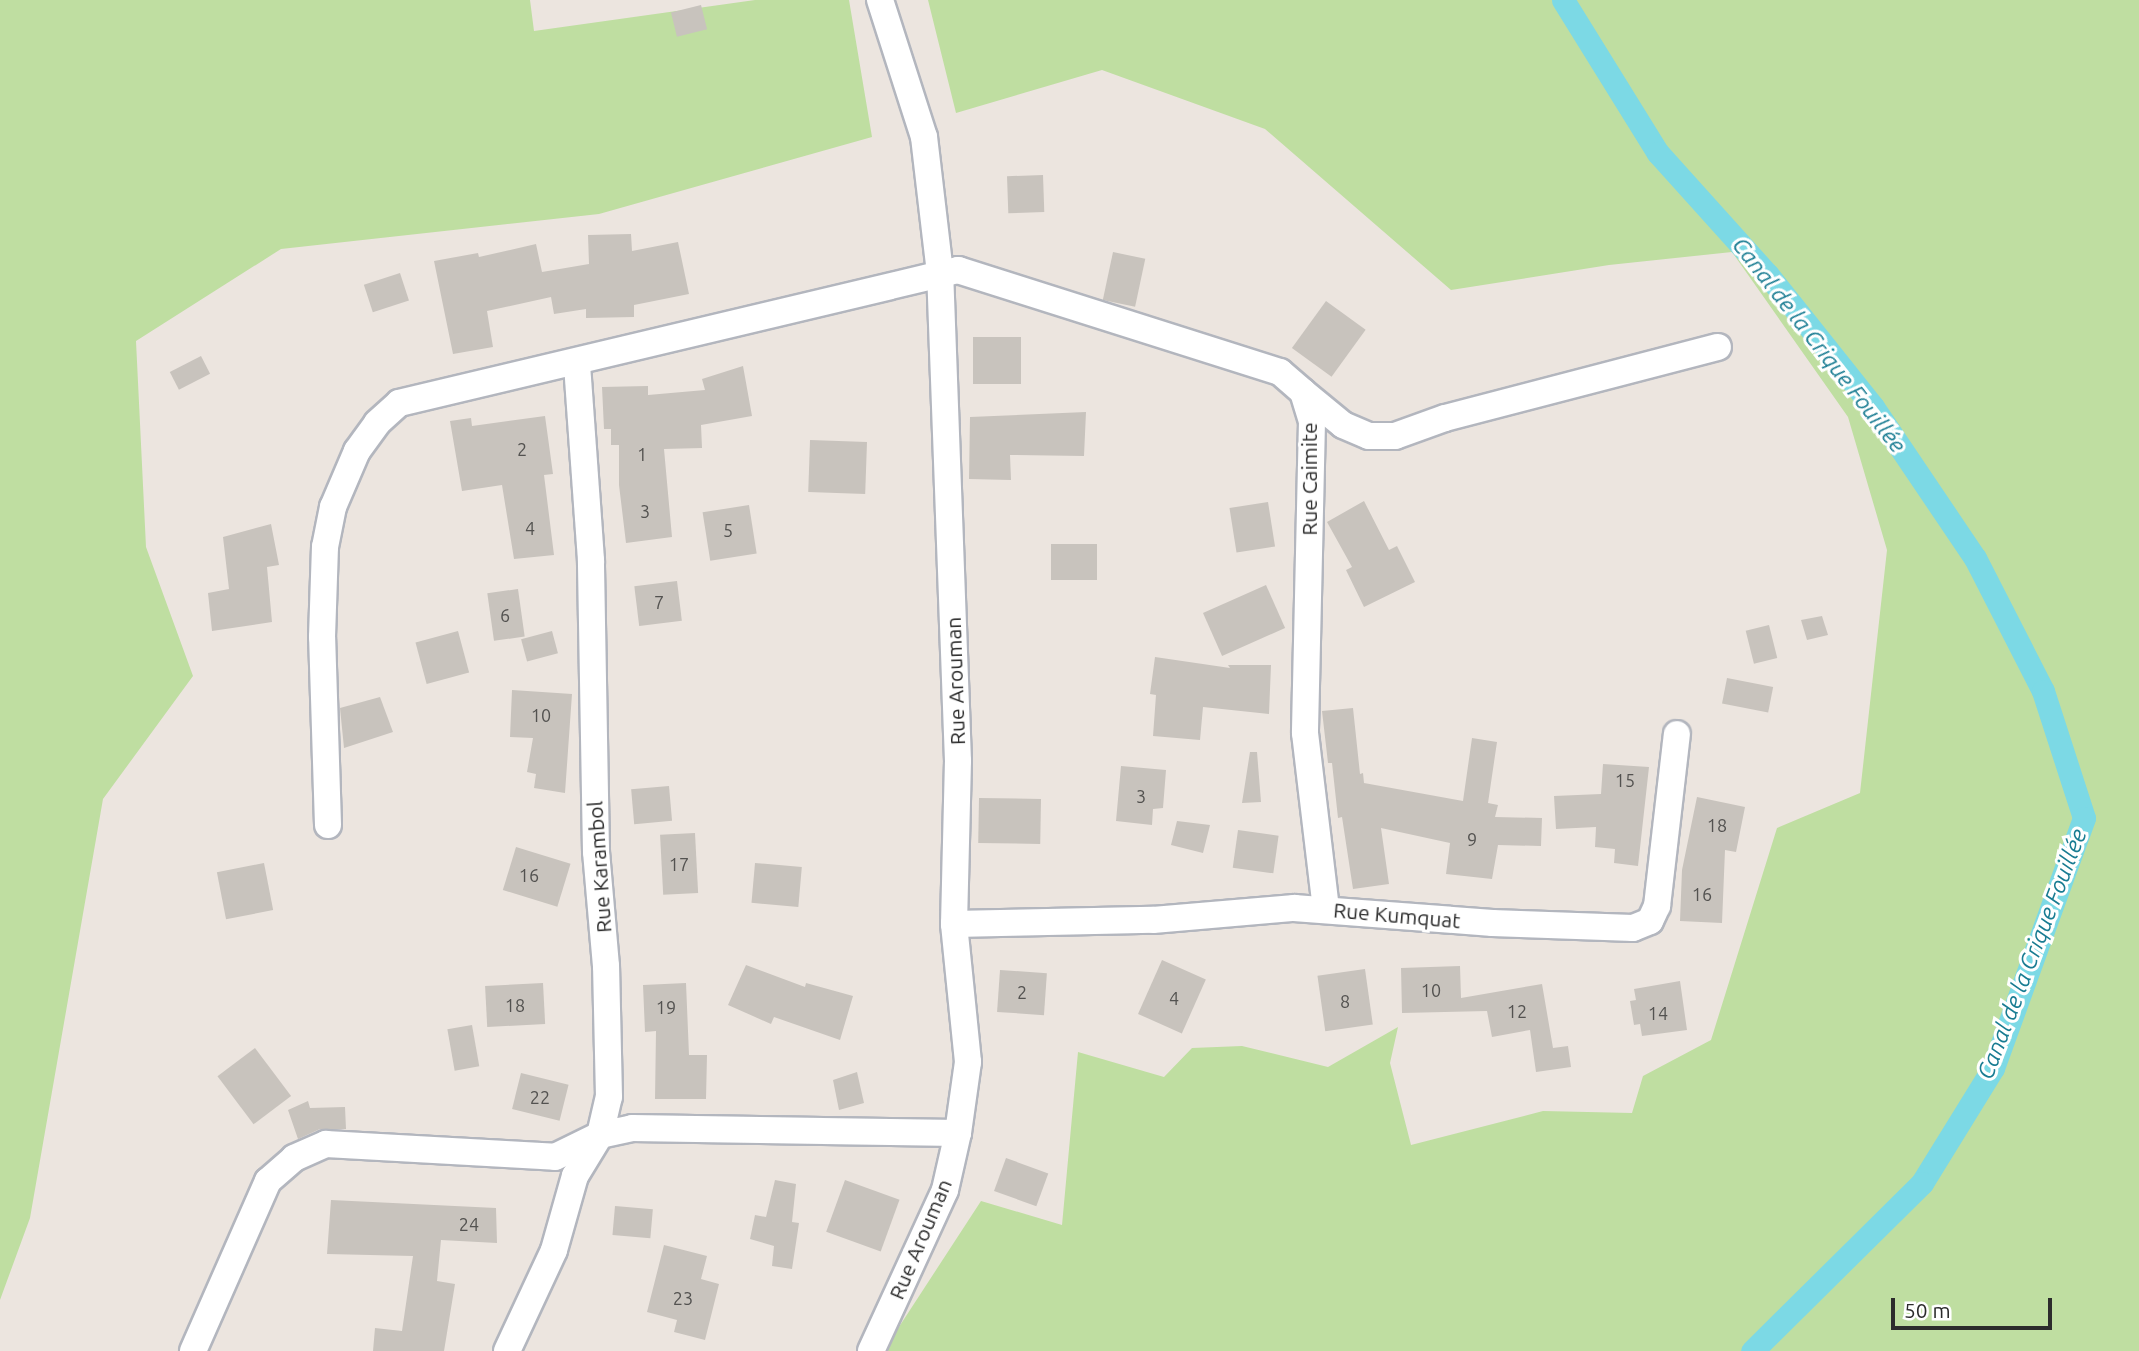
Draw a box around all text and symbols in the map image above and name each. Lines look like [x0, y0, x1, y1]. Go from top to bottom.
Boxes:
water label: Canal de la Crique Fouillée [1726, 232, 1912, 458]
street label: Rue Caimite [1296, 422, 1322, 536]
house number: 2 [517, 438, 527, 460]
house number: 1 [637, 443, 647, 465]
house number: 3 [640, 500, 650, 522]
house number: 4 [525, 517, 535, 539]
house number: 5 [723, 519, 733, 541]
house number: 7 [654, 591, 664, 613]
house number: 6 [500, 604, 510, 626]
street label: Rue Arouman [940, 616, 970, 746]
house number: 10 [531, 704, 551, 726]
house number: 15 [1615, 769, 1635, 791]
house number: 3 [1136, 785, 1146, 807]
street label: Rue Karambol [582, 800, 616, 934]
house number: 18 [1707, 814, 1727, 836]
water label: Canal de la Crique Fouillée [1971, 825, 2093, 1083]
house number: 9 [1467, 828, 1477, 850]
house number: 17 [669, 853, 689, 875]
house number: 16 [519, 864, 539, 886]
house number: 16 [1692, 883, 1712, 905]
street label: Rue Kumquat [1332, 897, 1462, 933]
house number: 10 [1421, 979, 1441, 1001]
house number: 2 [1017, 981, 1027, 1003]
house number: 4 [1169, 987, 1179, 1009]
house number: 8 [1340, 990, 1350, 1012]
house number: 18 [505, 994, 525, 1016]
house number: 19 [656, 996, 676, 1018]
house number: 12 [1507, 1000, 1527, 1022]
house number: 14 [1648, 1002, 1668, 1024]
house number: 22 [530, 1086, 550, 1108]
street label: Rue Arouman [883, 1175, 957, 1303]
house number: 24 [459, 1213, 479, 1235]
scale bar [1894, 1284, 2055, 1328]
house number: 23 [673, 1287, 693, 1309]
text: 50 m [1904, 1298, 1951, 1322]

